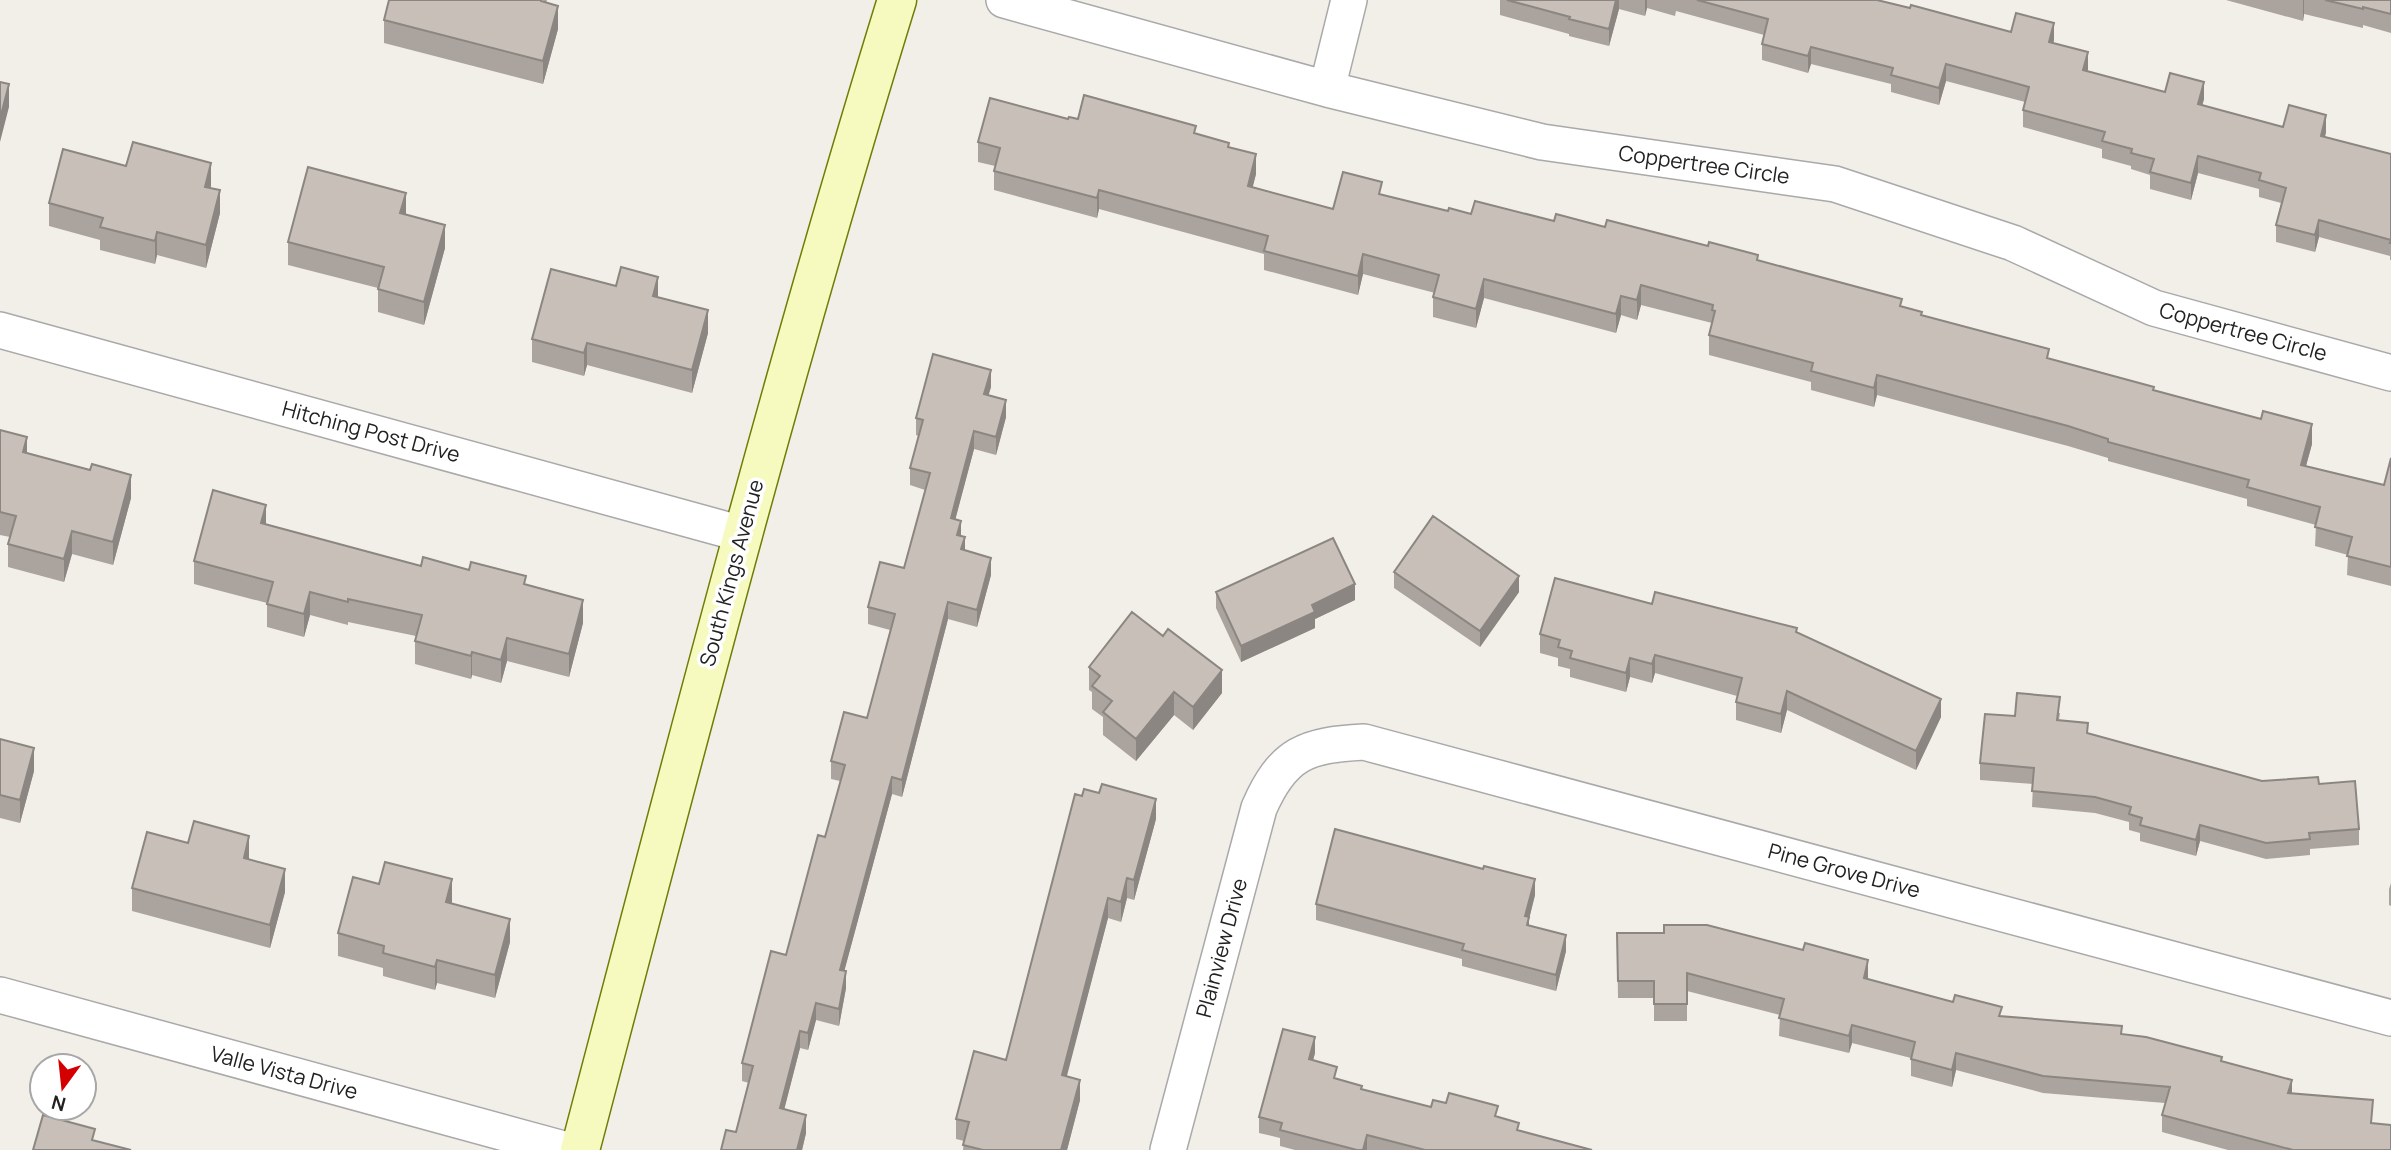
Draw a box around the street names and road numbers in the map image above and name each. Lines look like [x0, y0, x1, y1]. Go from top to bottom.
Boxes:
street label: Coppertree Circle [1617, 138, 1791, 190]
street label: Coppertree Circle [2156, 295, 2330, 367]
street label: Hitching Post Drive [279, 394, 463, 468]
street label: South Kings Avenue [693, 476, 769, 669]
street label: Pine Grove Drive [1765, 836, 1923, 904]
street label: Plainview Drive [1189, 875, 1253, 1021]
street label: Valle Vista Drive [208, 1039, 361, 1105]

